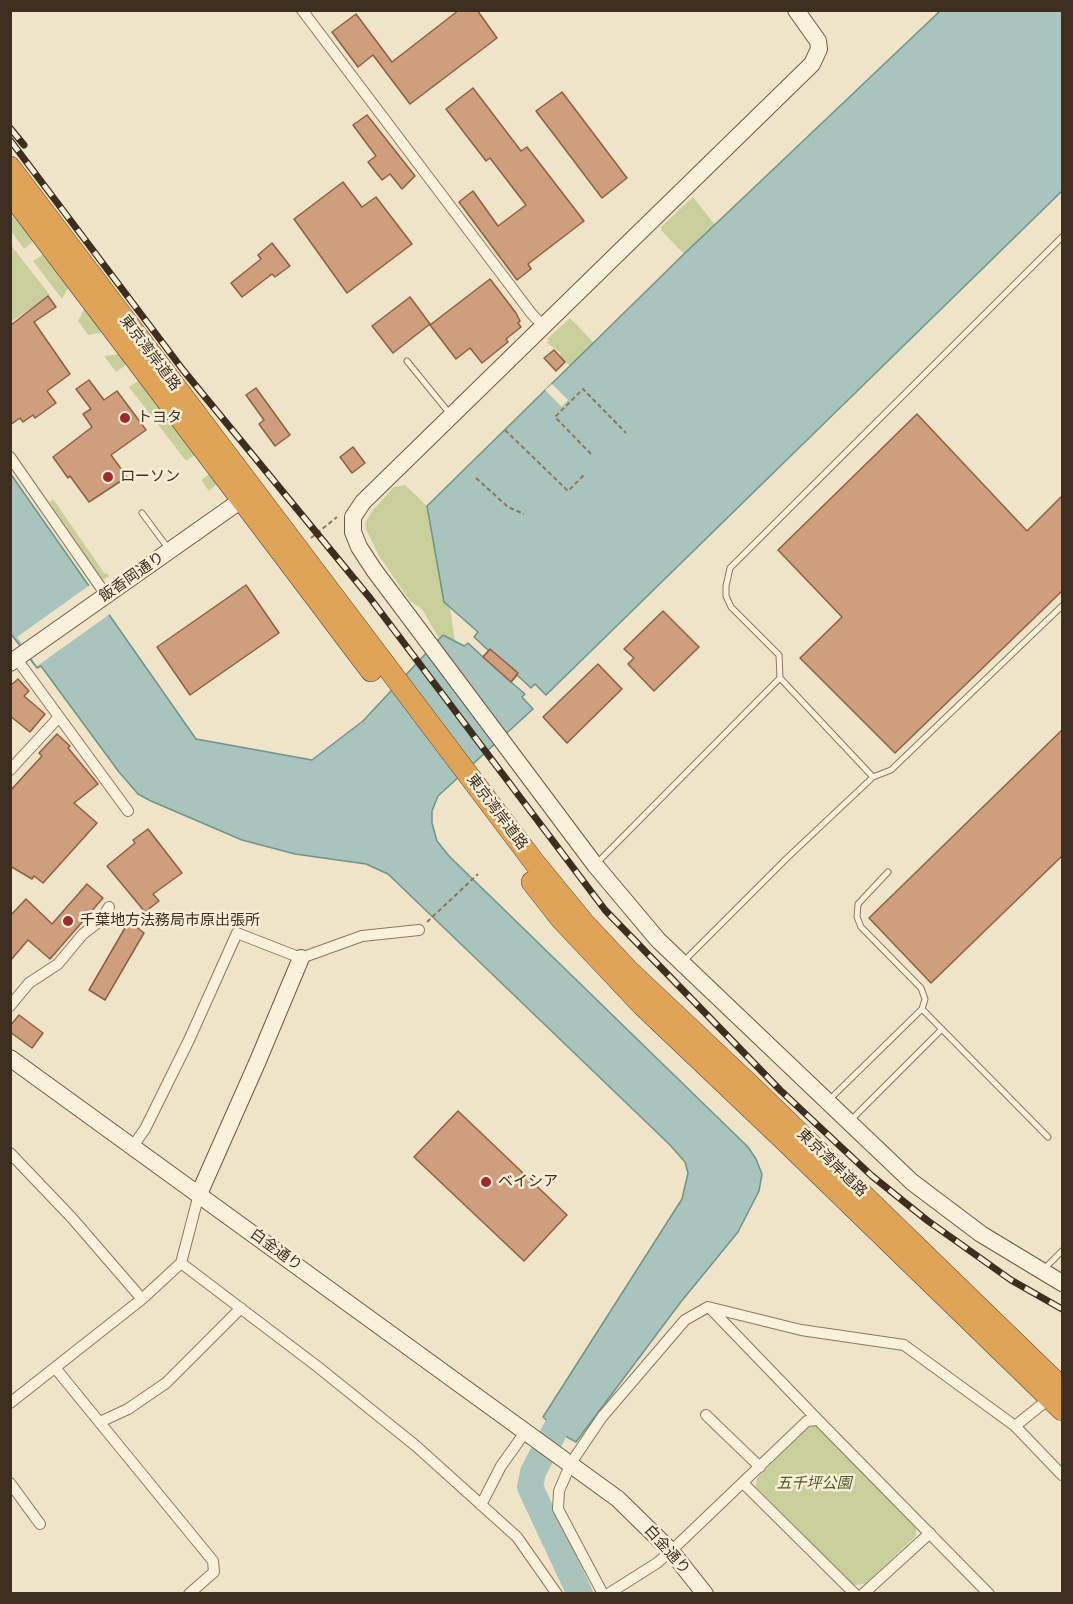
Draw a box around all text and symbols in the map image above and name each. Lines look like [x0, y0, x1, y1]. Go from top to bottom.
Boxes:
street label: 東京湾岸道路 [116, 312, 184, 394]
place label: トヨタ [137, 409, 182, 427]
marker: トヨタ [118, 411, 132, 425]
place label: ローソン [120, 468, 180, 486]
marker: ローソン [101, 470, 115, 484]
street label: 飯香岡通り [96, 548, 168, 606]
street label: 東京湾岸道路 [463, 771, 531, 853]
place label: 千葉地方法務局市原出張所 [80, 912, 260, 930]
marker: 千葉地方法務局市原出張所 [61, 914, 75, 928]
street label: 東京湾岸道路 [793, 1125, 871, 1201]
place label: ベイシア [498, 1173, 558, 1191]
marker: ベイシア [479, 1175, 493, 1189]
street label: 白金通り [246, 1225, 306, 1275]
park label: 五千坪公園 [777, 1475, 851, 1493]
street label: 白金通り [640, 1522, 694, 1578]

